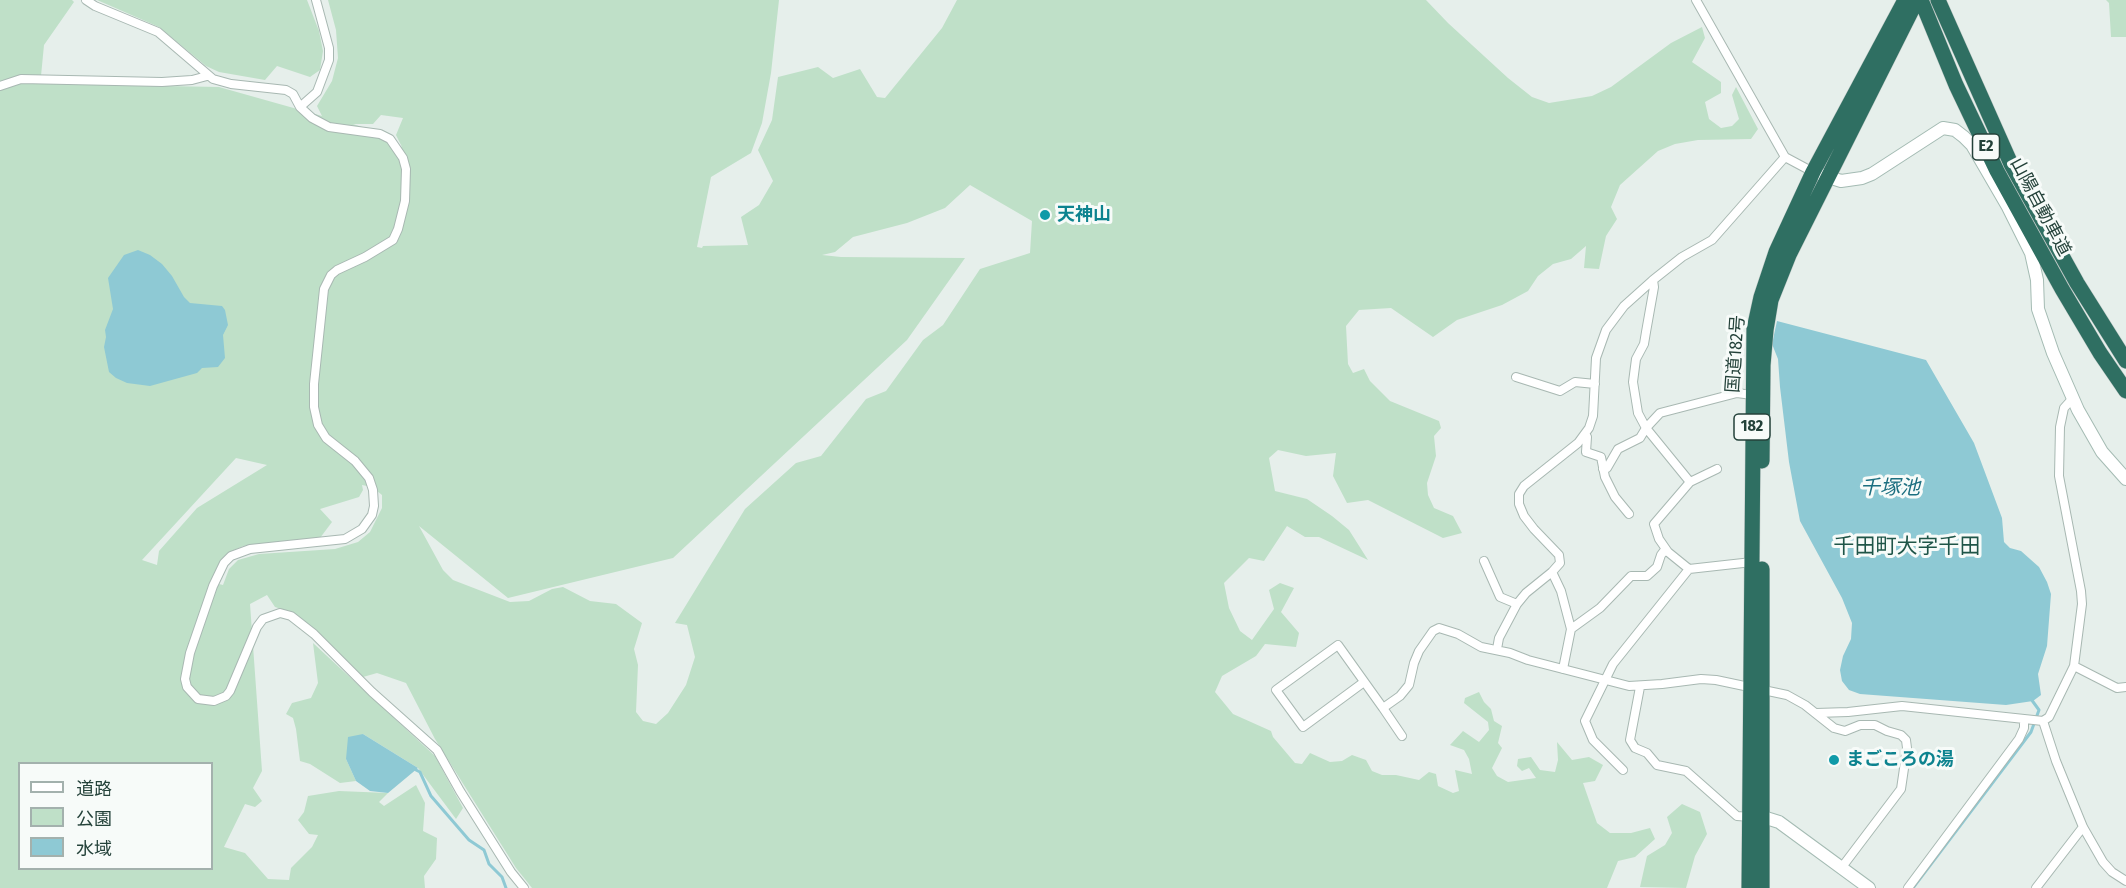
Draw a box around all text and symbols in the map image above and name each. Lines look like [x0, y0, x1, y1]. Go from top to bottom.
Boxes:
road number: E2 [1972, 134, 2000, 160]
street label: 山陽自動車道 [2005, 154, 2075, 260]
place label: 天神山 [1057, 204, 1111, 226]
marker: 天神山 [1038, 208, 1052, 222]
street label: 国道182号 [1723, 314, 1749, 394]
road number: 182 [1734, 414, 1770, 440]
water label: 千塚池 [1860, 476, 1920, 500]
district label: 千田町大字千田 [1834, 534, 1980, 560]
place label: まごころの湯 [1846, 749, 1954, 771]
marker: まごころの湯 [1827, 753, 1841, 767]
legend [18, 762, 213, 870]
text: 道路 [76, 778, 112, 800]
text: 公園 [76, 808, 112, 830]
text: 水域 [76, 838, 112, 860]

